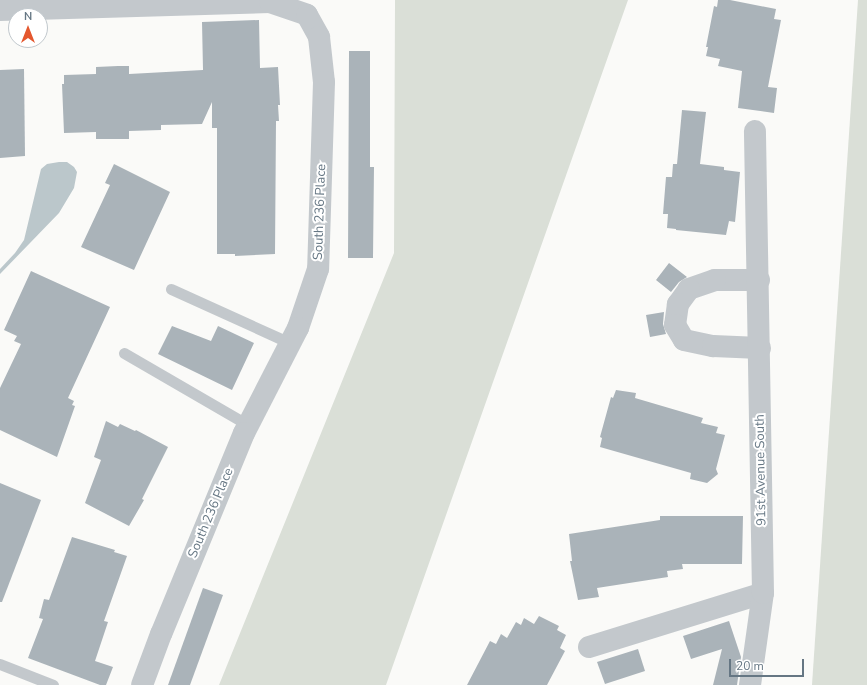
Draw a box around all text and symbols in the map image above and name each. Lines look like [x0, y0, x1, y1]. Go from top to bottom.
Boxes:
north arrow [8, 8, 48, 48]
text: N [24, 9, 32, 24]
street label: South 236 Place [311, 164, 329, 260]
street label: 91st Avenue South [752, 414, 770, 526]
street label: South 236 Place [185, 466, 237, 560]
scale bar [731, 651, 806, 677]
text: 20 m [736, 658, 764, 674]

